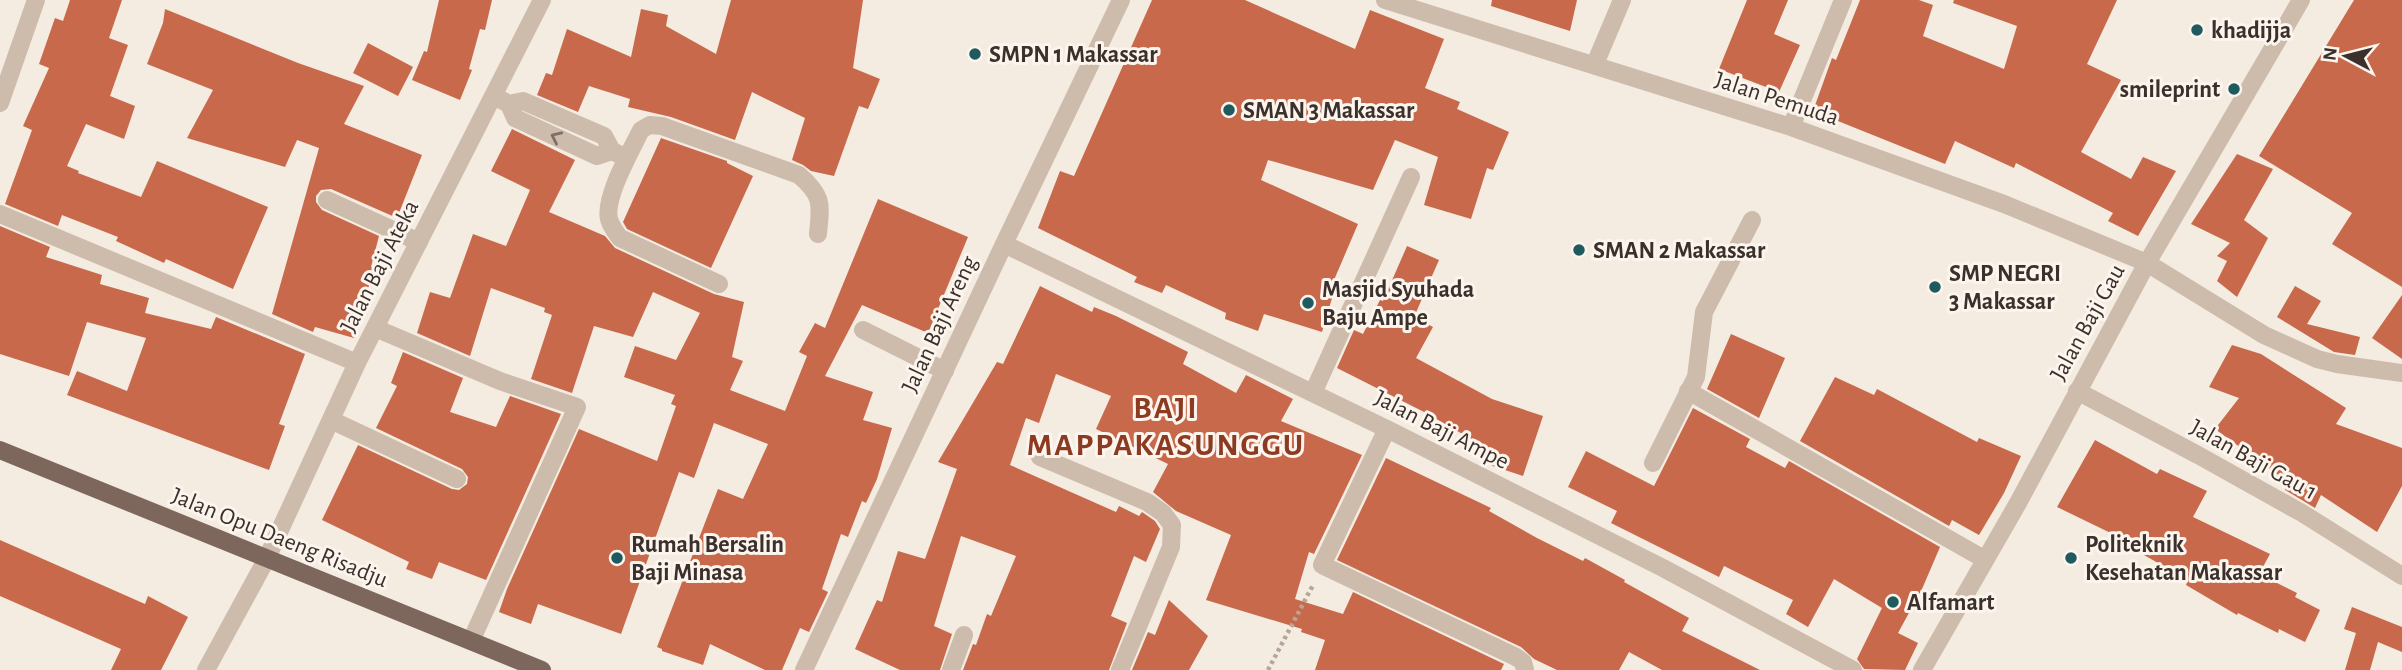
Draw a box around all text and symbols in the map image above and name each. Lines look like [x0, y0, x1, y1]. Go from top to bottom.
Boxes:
place label: khadijja [2211, 19, 2291, 43]
north arrow [2311, 21, 2381, 91]
marker: khadijja [2189, 22, 2205, 38]
place label: SMPN 1 Makassar [989, 43, 1158, 67]
marker: SMPN 1 Makassar [967, 46, 983, 62]
text: N [2320, 46, 2341, 62]
street label: Jalan Pemuda [1712, 68, 1842, 130]
place label: smileprint [2120, 78, 2220, 102]
marker: smileprint [2226, 81, 2242, 97]
place label: SMAN 3 Makassar [1243, 99, 1415, 123]
marker: SMAN 3 Makassar [1221, 102, 1237, 118]
one-way arrow [551, 131, 563, 145]
street label: Jalan Baji Ateka [336, 197, 423, 336]
place label: SMAN 2 Makassar [1593, 239, 1766, 263]
marker: SMAN 2 Makassar [1571, 242, 1587, 258]
street label: Jalan Baji Areng [898, 252, 982, 396]
street label: Jalan Baji Gau [2046, 260, 2130, 385]
place label: SMP NEGRI 3 Makassar [1949, 262, 2061, 314]
place label: Masjid Syuhada Baju Ampe [1322, 278, 1474, 330]
marker: SMP NEGRI 3 Makassar [1927, 279, 1943, 295]
marker: Masjid Syuhada Baju Ampe [1300, 295, 1316, 311]
street label: Jalan Baji Ampe [1370, 386, 1513, 474]
district label: BAJI MAPPAKASUNGGU [1027, 392, 1305, 461]
street label: Jalan Baji Gau 1 [2186, 415, 2321, 505]
street label: Jalan Opu Daeng Risadju [168, 484, 391, 592]
place label: Rumah Bersalin Baji Minasa [631, 533, 784, 585]
place label: Politeknik Kesehatan Makassar [2085, 533, 2283, 585]
marker: Rumah Bersalin Baji Minasa [609, 550, 625, 566]
marker: Politeknik Kesehatan Makassar [2063, 550, 2079, 566]
place label: Alfamart [1907, 591, 1994, 615]
marker: Alfamart [1885, 594, 1901, 610]

